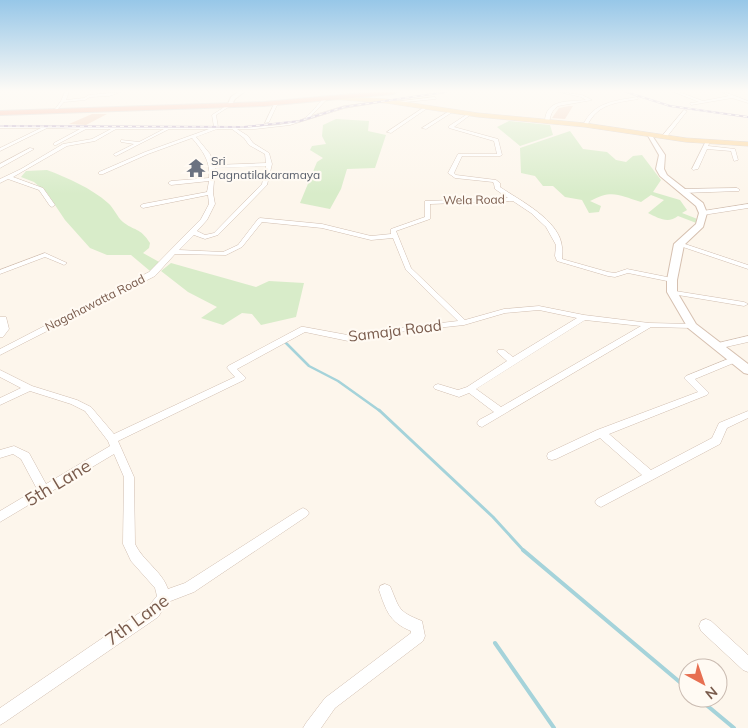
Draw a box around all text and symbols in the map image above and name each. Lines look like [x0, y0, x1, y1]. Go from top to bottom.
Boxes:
place label: Sri Pagnatilakaramaya [211, 153, 320, 182]
temple icon: Sri Pagnatilakaramaya [185, 157, 207, 179]
street label: Wela Road [443, 191, 505, 208]
street label: Nagahawatta Road [42, 271, 147, 334]
street label: Samaja Road [347, 315, 443, 346]
street label: 5th Lane [20, 454, 95, 511]
street label: 7th Lane [100, 589, 173, 650]
north arrow [678, 658, 728, 708]
text: N [702, 683, 721, 703]

